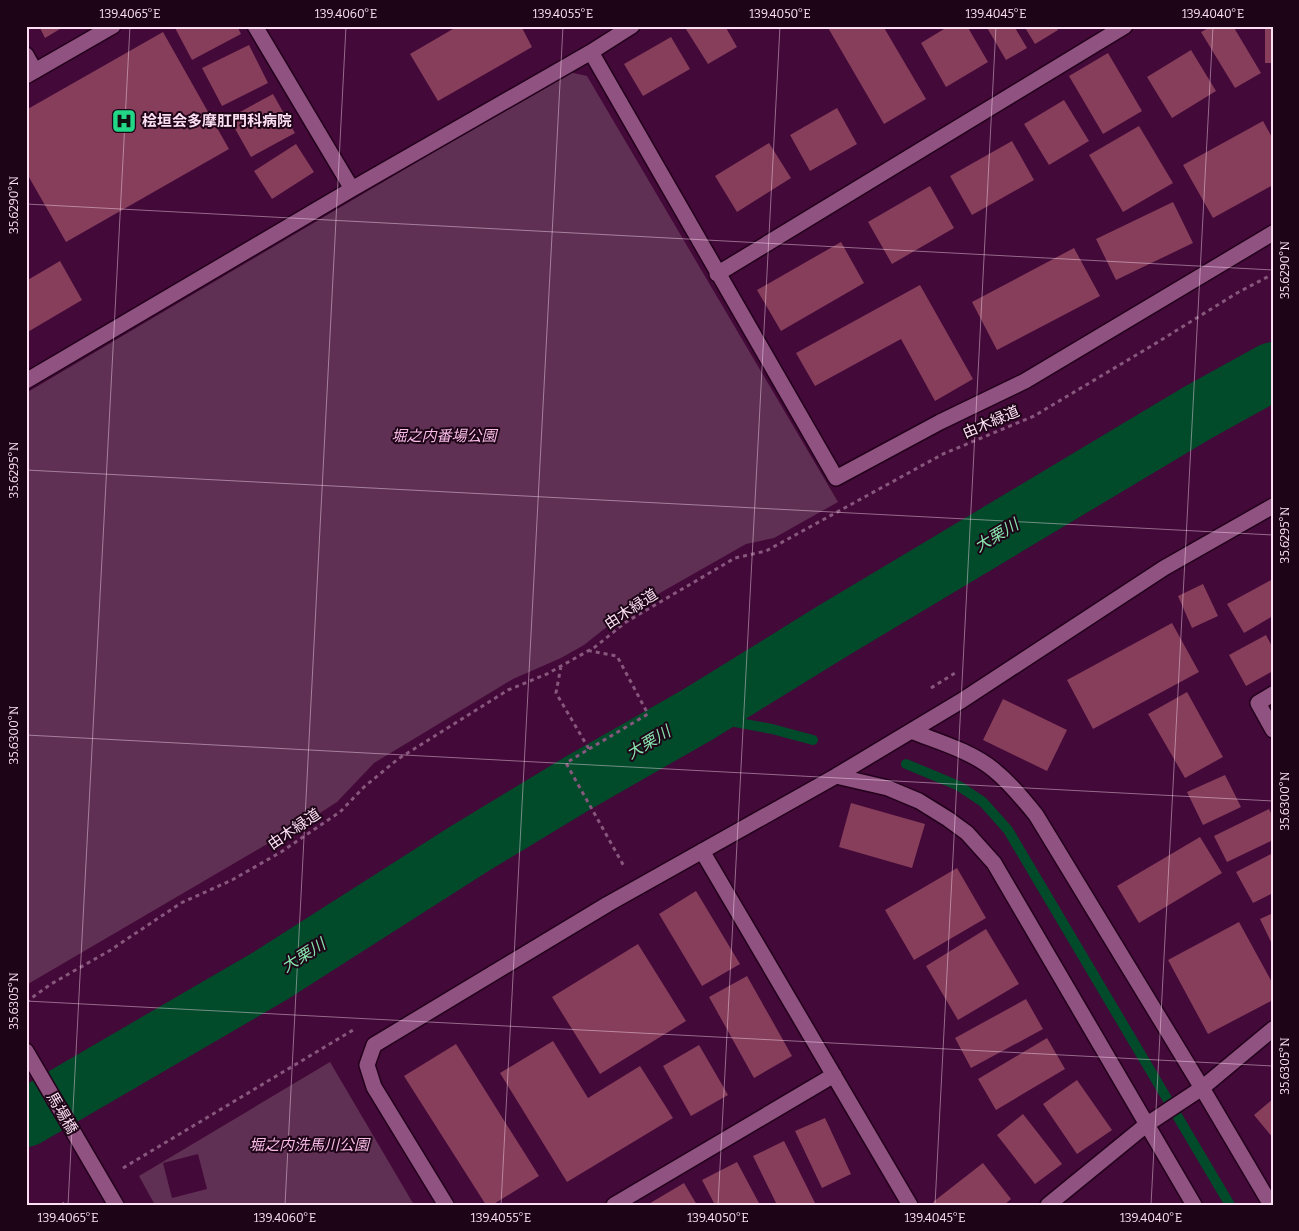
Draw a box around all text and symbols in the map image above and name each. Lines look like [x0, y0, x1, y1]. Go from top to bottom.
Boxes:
text: 139.4065°E [100, 7, 160, 21]
text: 139.4060°E [315, 7, 377, 21]
text: 139.4055°E [533, 7, 593, 21]
text: 139.4050°E [749, 7, 811, 21]
text: 139.4045°E [966, 7, 1026, 21]
text: 139.4040°E [1182, 7, 1244, 21]
hospital icon: 桧垣会多摩肛門科病院 [111, 108, 137, 134]
place label: 桧垣会多摩肛門科病院 [142, 112, 292, 130]
text: 35.6290°N [7, 175, 21, 234]
text: 35.6290°N [1278, 240, 1292, 299]
street label: 由木緑道 [960, 402, 1022, 442]
park label: 堀之内番場公園 [391, 427, 498, 445]
text: 35.6295°N [7, 441, 21, 498]
text: 35.6295°N [1278, 506, 1292, 563]
water label: 大栗川 [971, 514, 1023, 556]
street label: 由木緑道 [601, 585, 661, 633]
text: 35.6300°N [7, 705, 21, 765]
water label: 大栗川 [623, 721, 675, 763]
text: 35.6300°N [1278, 771, 1292, 831]
street label: 由木緑道 [264, 805, 324, 853]
water label: 大栗川 [278, 934, 330, 976]
text: 35.6305°N [7, 972, 21, 1030]
text: 35.6305°N [1278, 1037, 1292, 1095]
street label: 馬場橋 [43, 1089, 81, 1137]
park label: 堀之内洗馬川公園 [249, 1136, 371, 1154]
text: 139.4065°E [38, 1211, 98, 1225]
text: 139.4060°E [254, 1211, 316, 1225]
text: 139.4055°E [471, 1211, 531, 1225]
text: 139.4050°E [687, 1211, 749, 1225]
text: 139.4045°E [905, 1211, 965, 1225]
text: 139.4040°E [1120, 1211, 1182, 1225]

